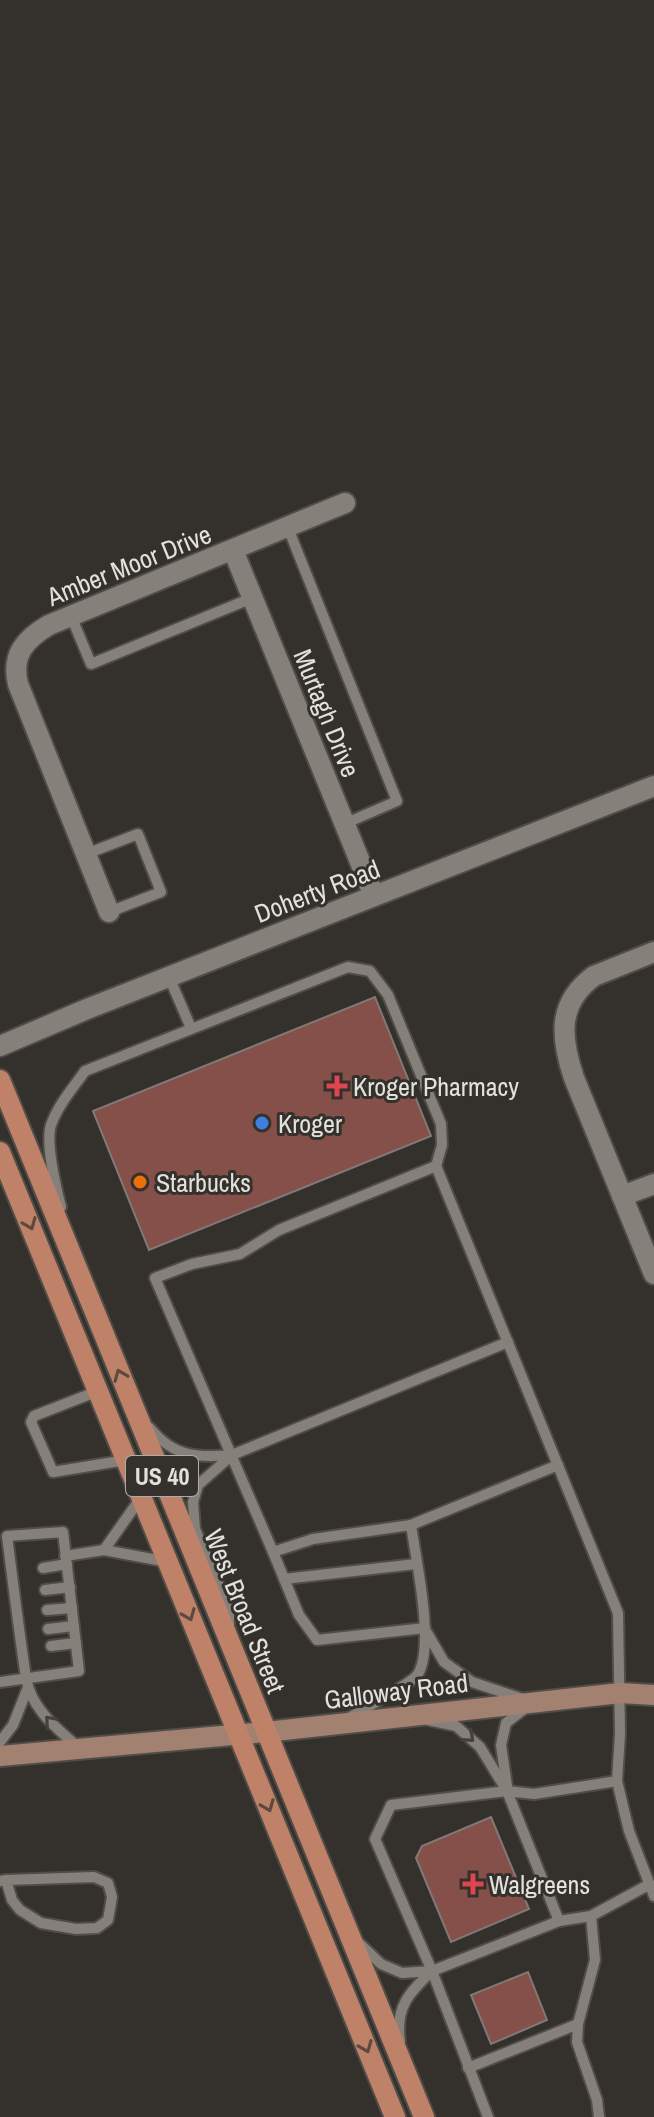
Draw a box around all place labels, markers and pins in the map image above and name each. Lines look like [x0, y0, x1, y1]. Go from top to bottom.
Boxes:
place label: Kroger Pharmacy [353, 1069, 519, 1104]
marker: Kroger Pharmacy [328, 1077, 346, 1095]
place label: Kroger [278, 1106, 342, 1141]
marker: Kroger [253, 1114, 271, 1132]
place label: Starbucks [156, 1165, 251, 1200]
marker: Starbucks [131, 1173, 149, 1191]
place label: Walgreens [489, 1867, 590, 1902]
marker: Walgreens [464, 1875, 482, 1893]

